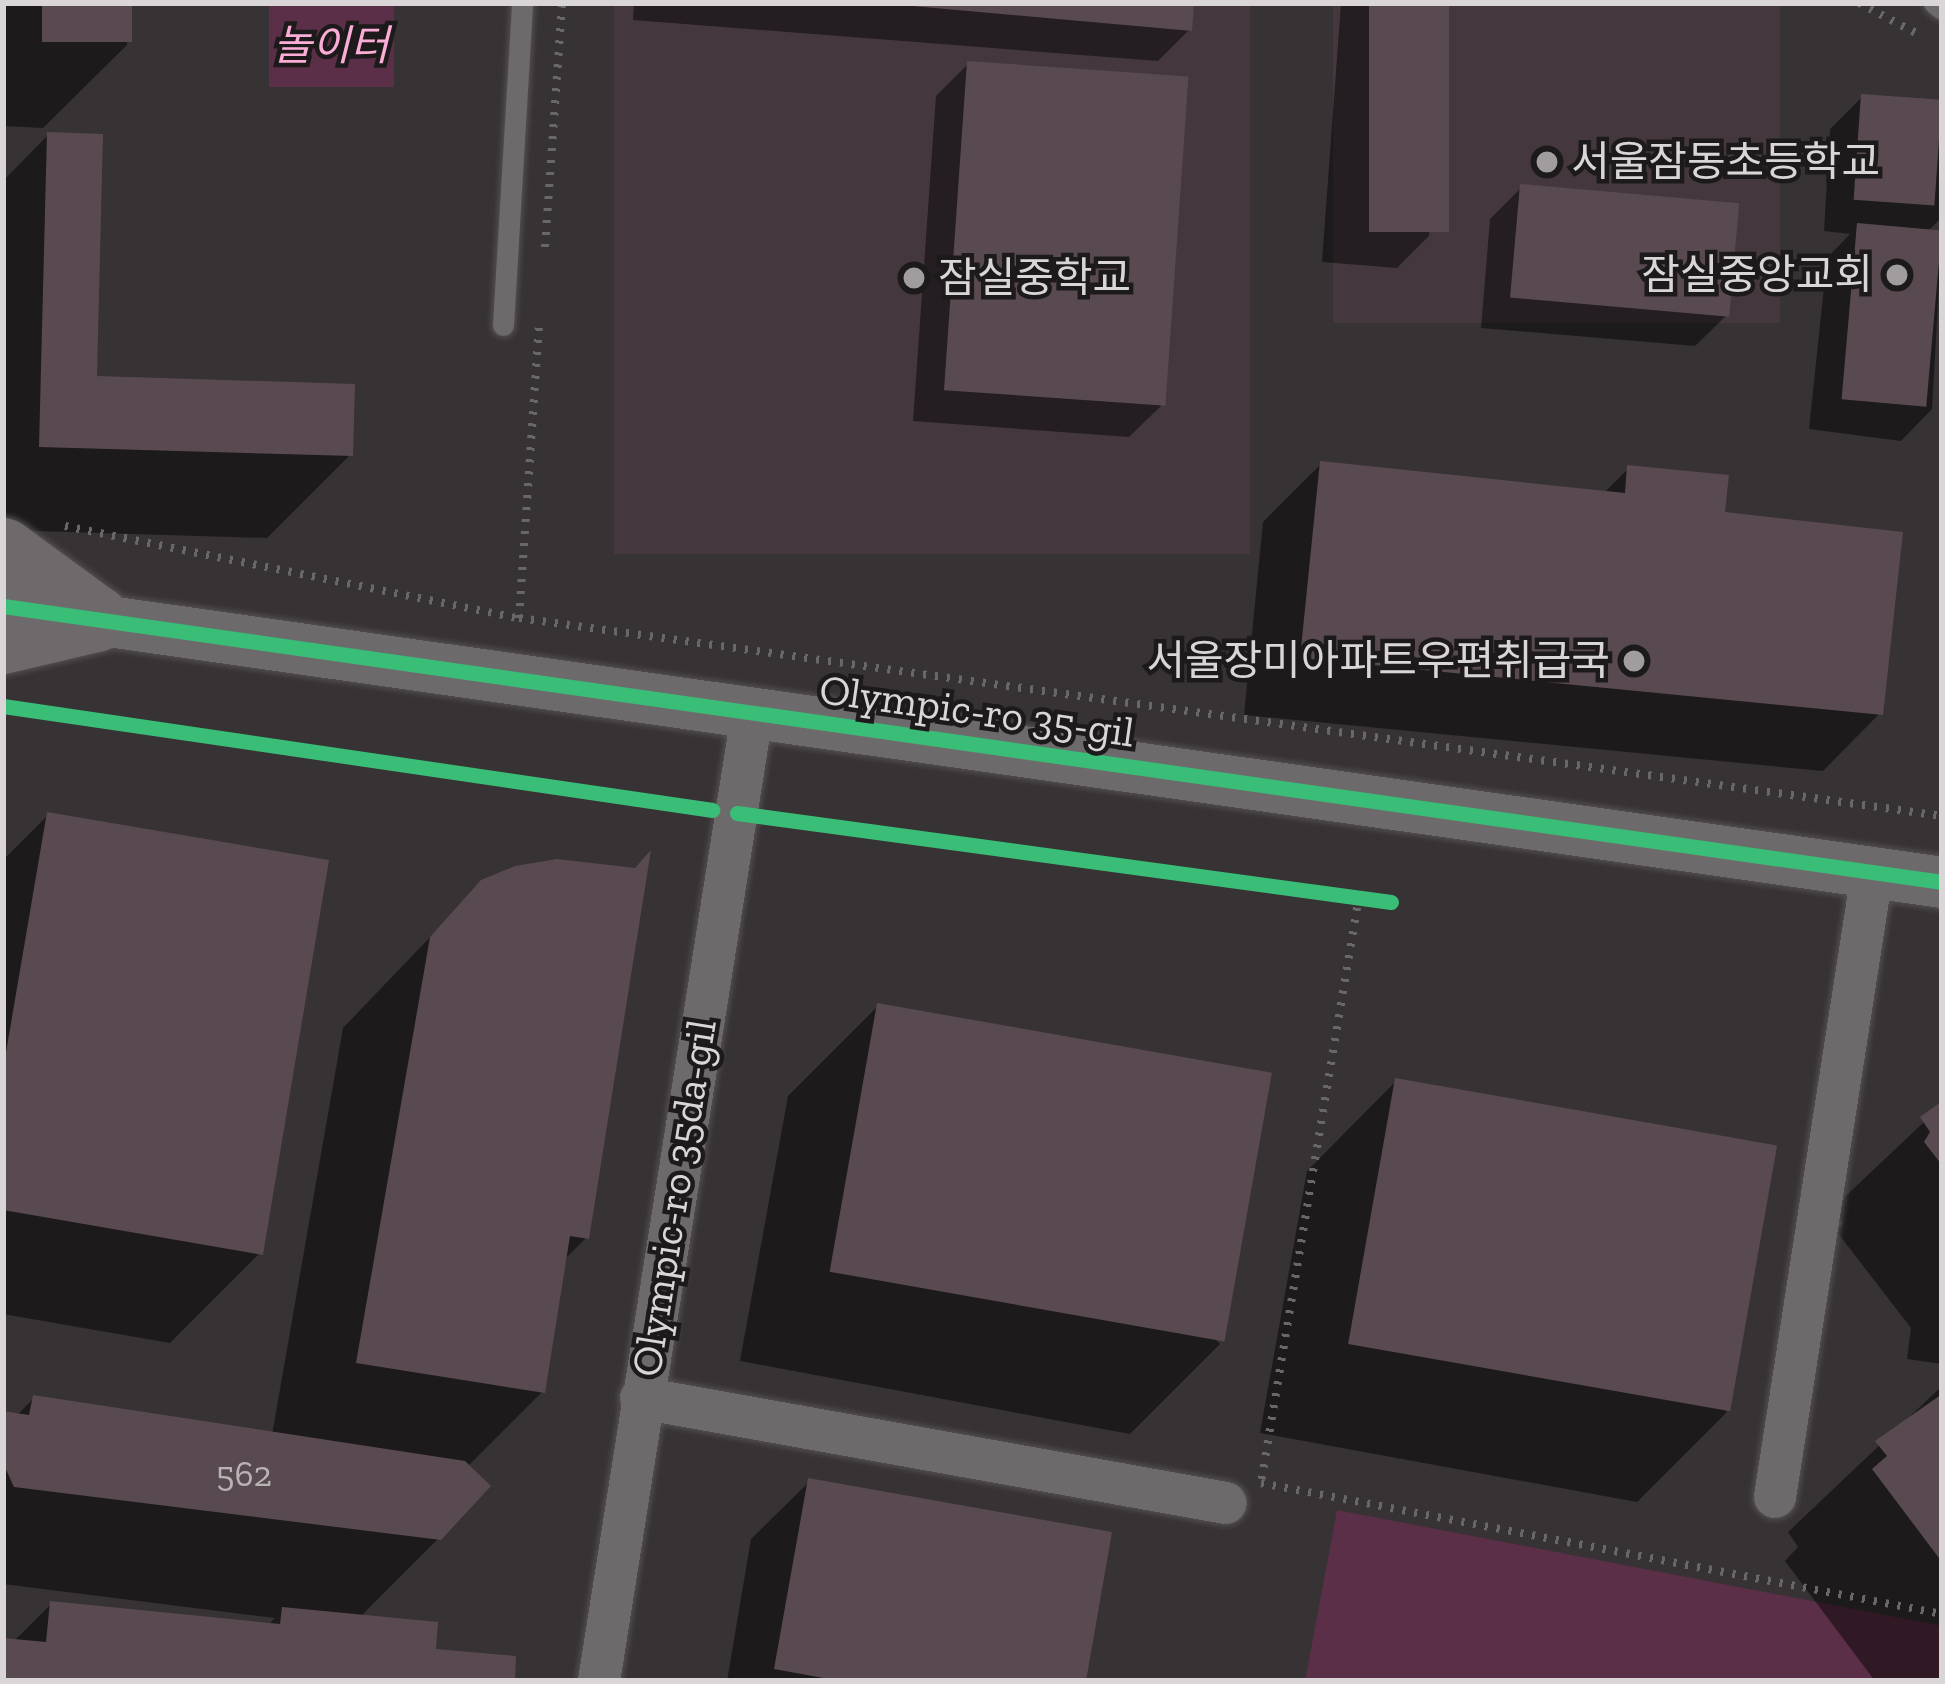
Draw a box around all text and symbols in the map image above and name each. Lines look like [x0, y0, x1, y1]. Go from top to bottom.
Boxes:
park label: 놀이터 [273, 21, 389, 71]
place label: 서울잠동초등학교 [1571, 137, 1880, 187]
marker: 서울잠동초등학교 [1534, 149, 1560, 175]
place label: 잠실중앙교회 [1641, 250, 1873, 300]
place label: 잠실중학교 [938, 253, 1131, 303]
marker: 잠실중앙교회 [1884, 262, 1910, 288]
marker: 잠실중학교 [901, 265, 927, 291]
place label: 서울장미아파트우편취급국 [1146, 636, 1610, 686]
marker: 서울장미아파트우편취급국 [1621, 648, 1647, 674]
street label: Olympic-ro 35-gil [816, 664, 1138, 758]
street label: Olympic-ro 35da-gil [621, 1016, 727, 1380]
house number: 562 [216, 1452, 272, 1496]

